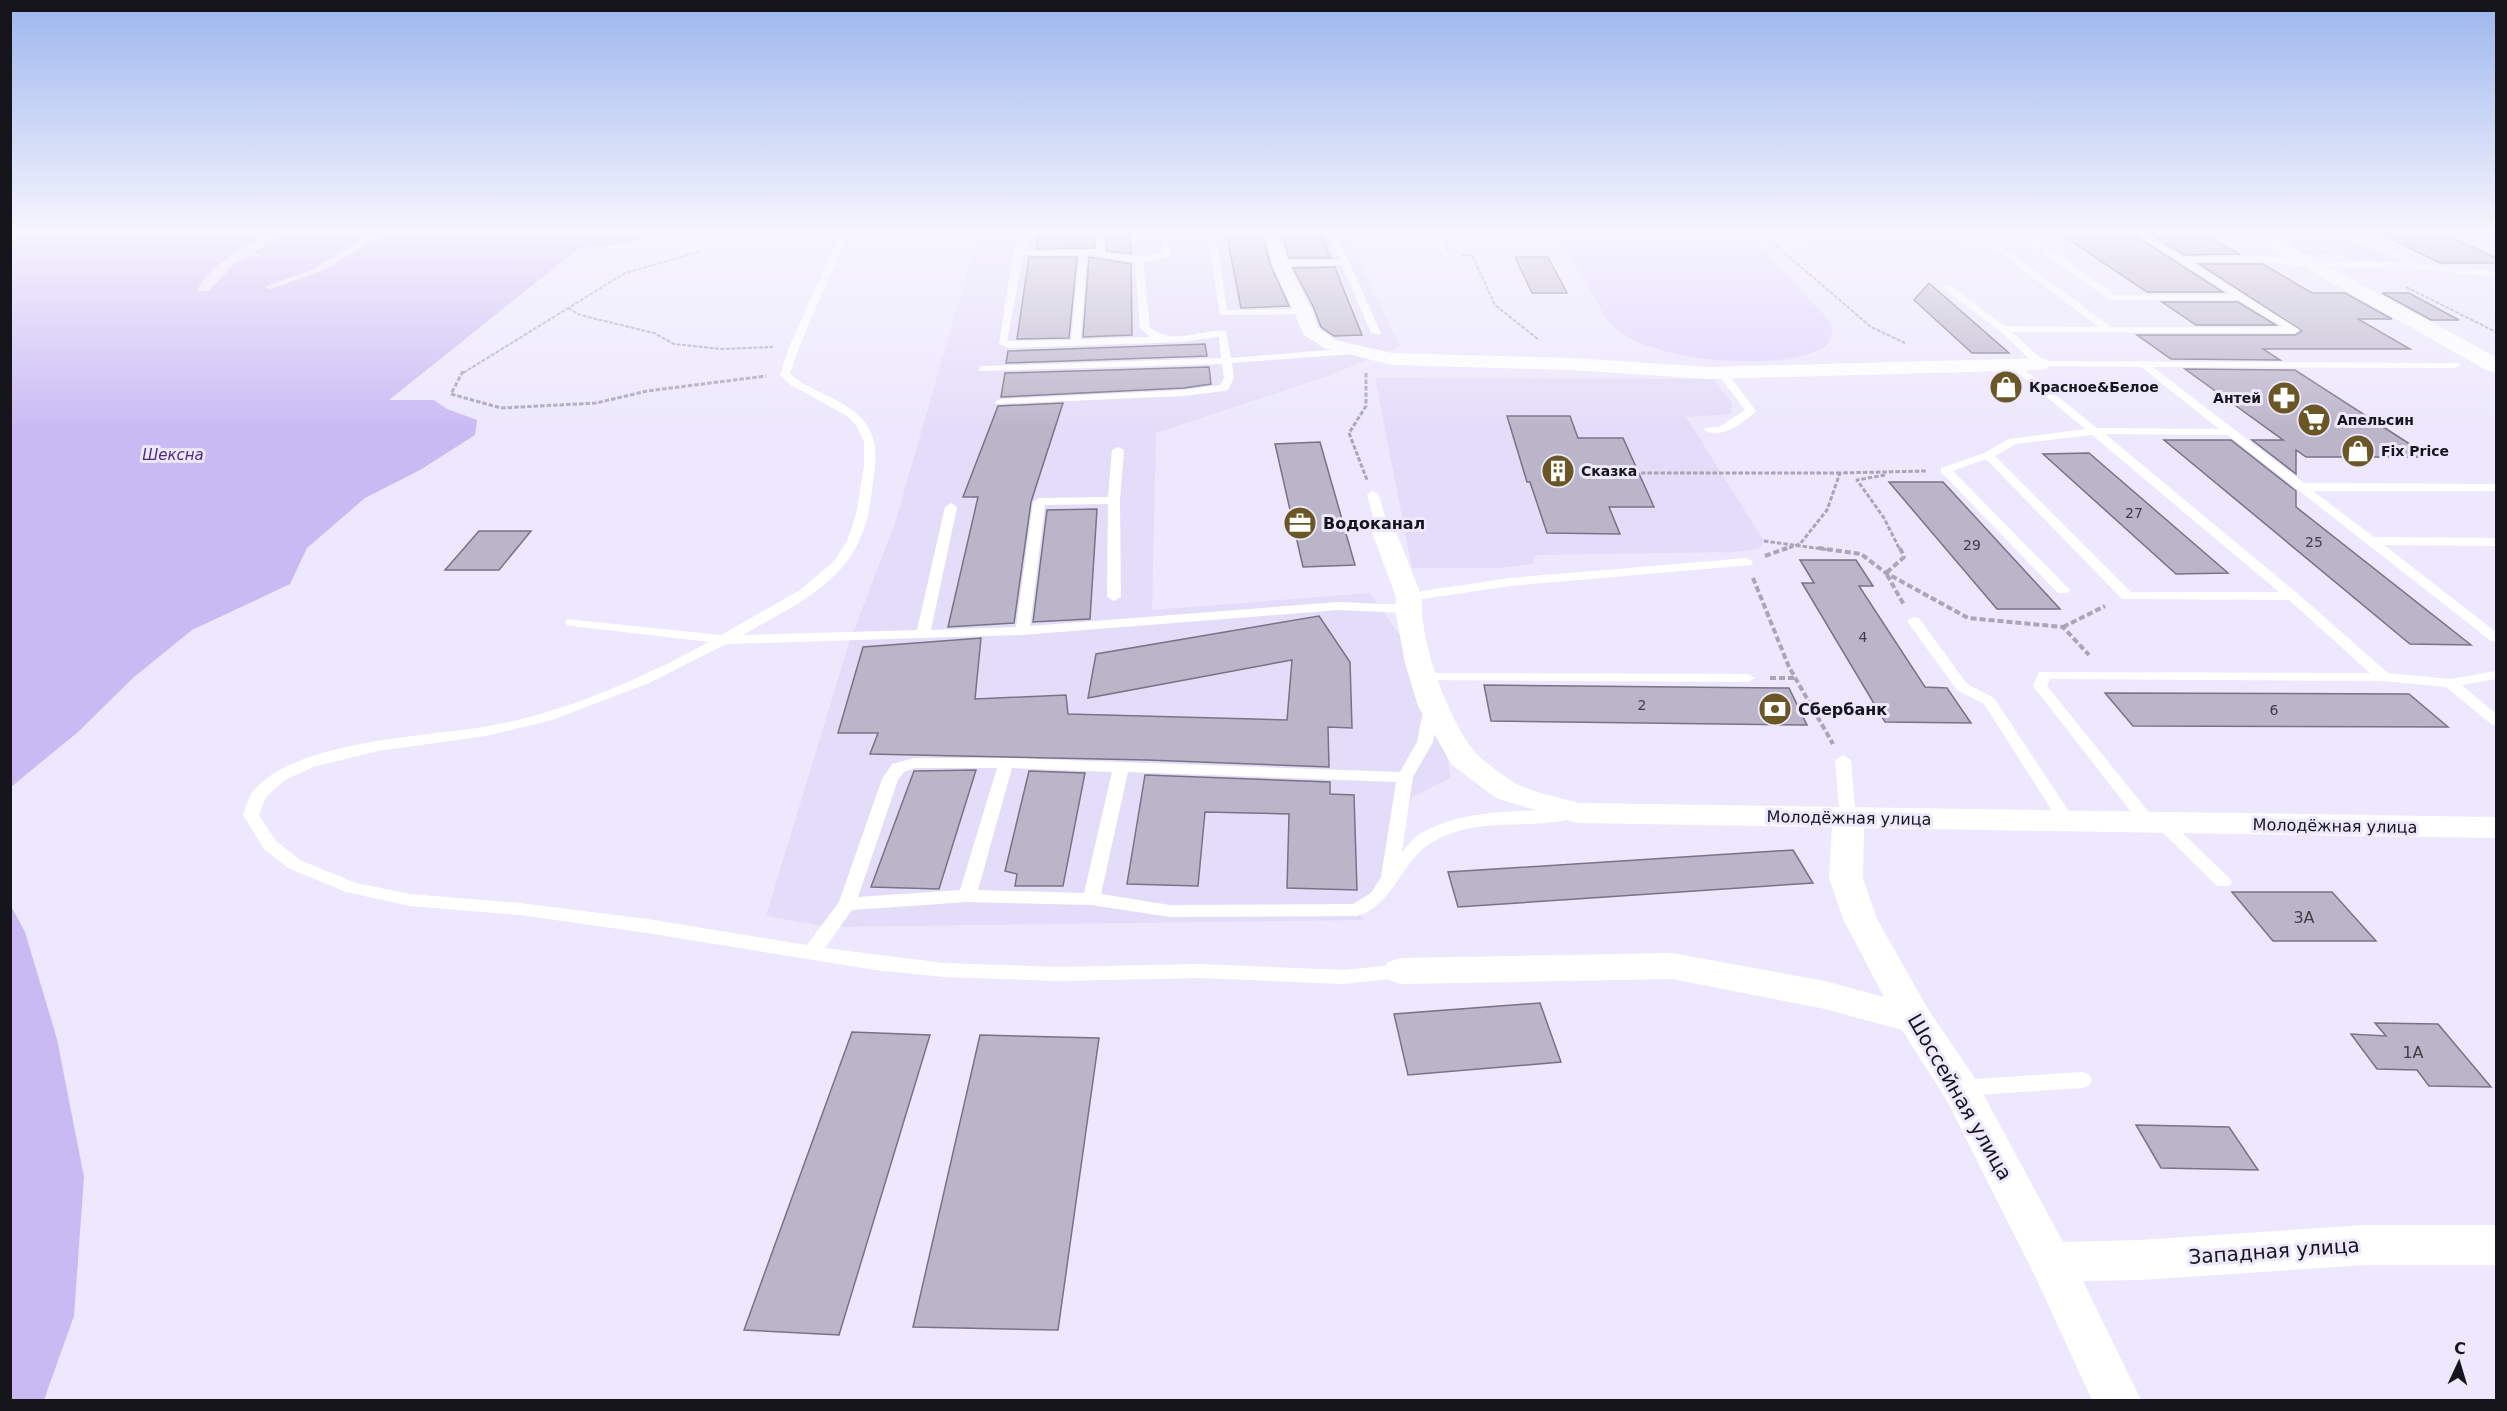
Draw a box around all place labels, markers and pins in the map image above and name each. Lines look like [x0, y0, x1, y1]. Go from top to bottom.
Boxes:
shop icon: Красное&Белое [1988, 369, 2024, 405]
place label: Красное&Белое [2029, 379, 2159, 395]
pharmacy icon: Антей [2266, 380, 2302, 416]
place label: Антей [2213, 390, 2261, 406]
supermarket icon: Апельсин [2296, 402, 2332, 438]
place label: Апельсин [2337, 412, 2414, 428]
shop icon: Fix Price [2340, 433, 2376, 469]
place label: Fix Price [2381, 443, 2449, 459]
building icon: Сказка [1540, 453, 1576, 489]
place label: Сказка [1581, 463, 1637, 479]
office icon: Водоканал [1282, 505, 1318, 541]
place label: Водоканал [1323, 514, 1425, 533]
bank icon: Сбербанк [1757, 691, 1793, 727]
place label: Сбербанк [1798, 700, 1887, 719]

